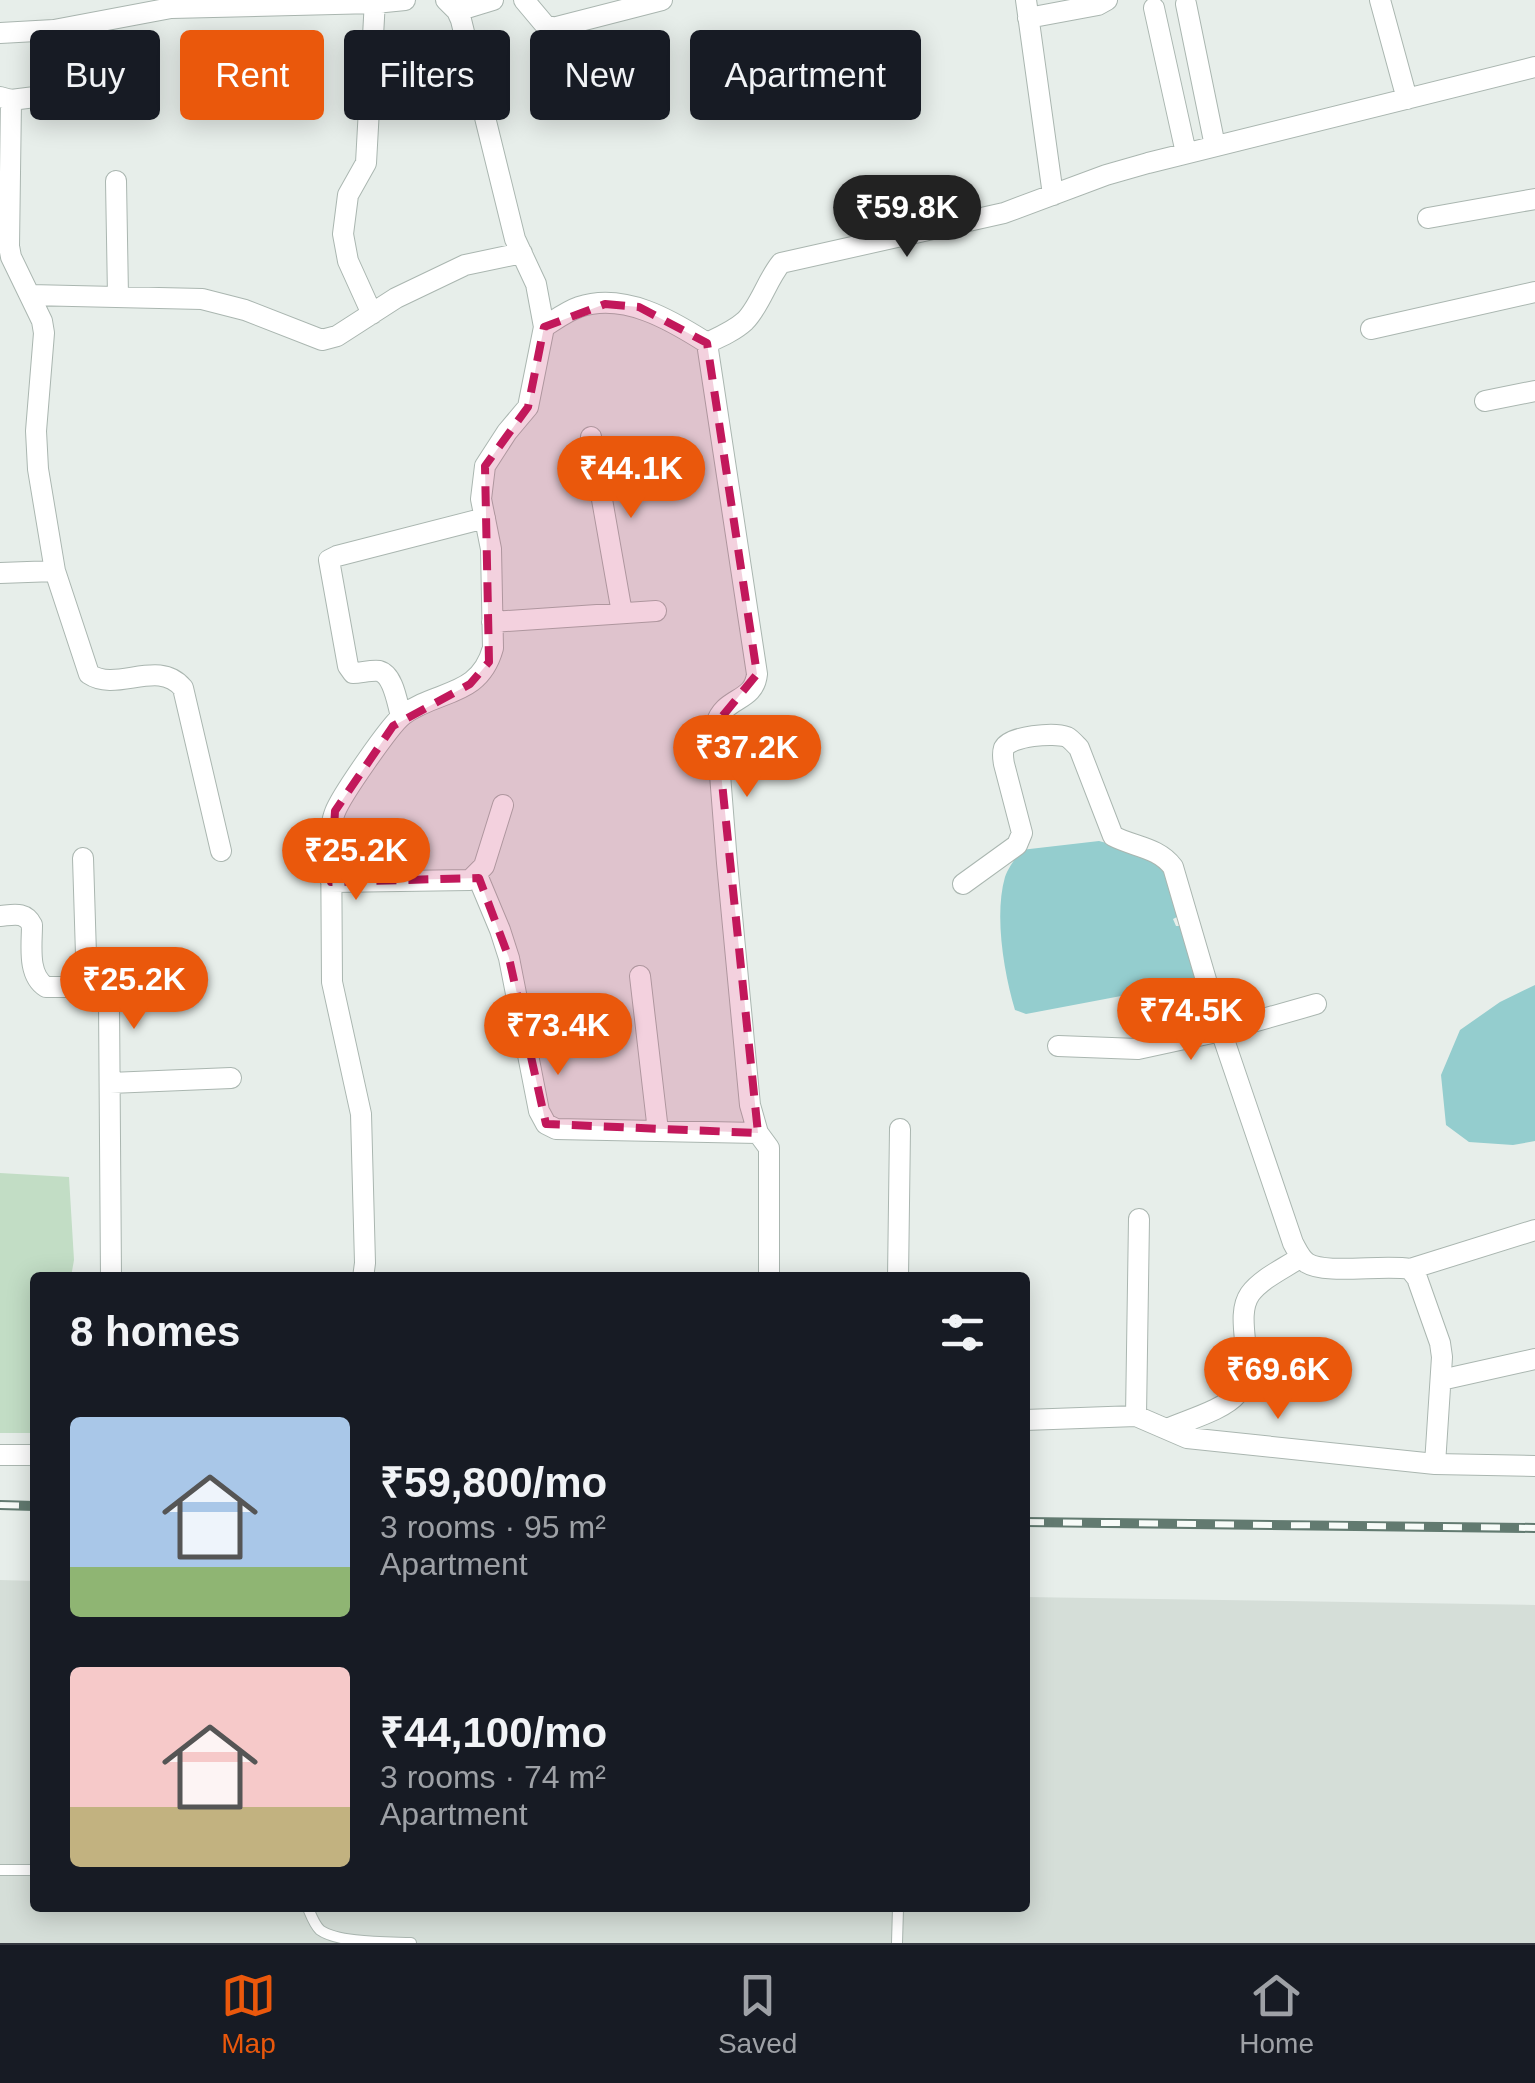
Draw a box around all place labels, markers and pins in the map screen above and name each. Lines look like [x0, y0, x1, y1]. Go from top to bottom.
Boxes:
pin: ₹59.8K [826, 175, 988, 260]
pin: ₹44.1K [550, 436, 712, 521]
pin: ₹37.2K [666, 715, 828, 800]
pin: ₹25.2K [275, 818, 437, 903]
pin: ₹25.2K [53, 947, 215, 1032]
pin: ₹74.5K [1110, 978, 1272, 1063]
pin: ₹73.4K [477, 993, 639, 1078]
pin: ₹69.6K [1197, 1337, 1359, 1422]

